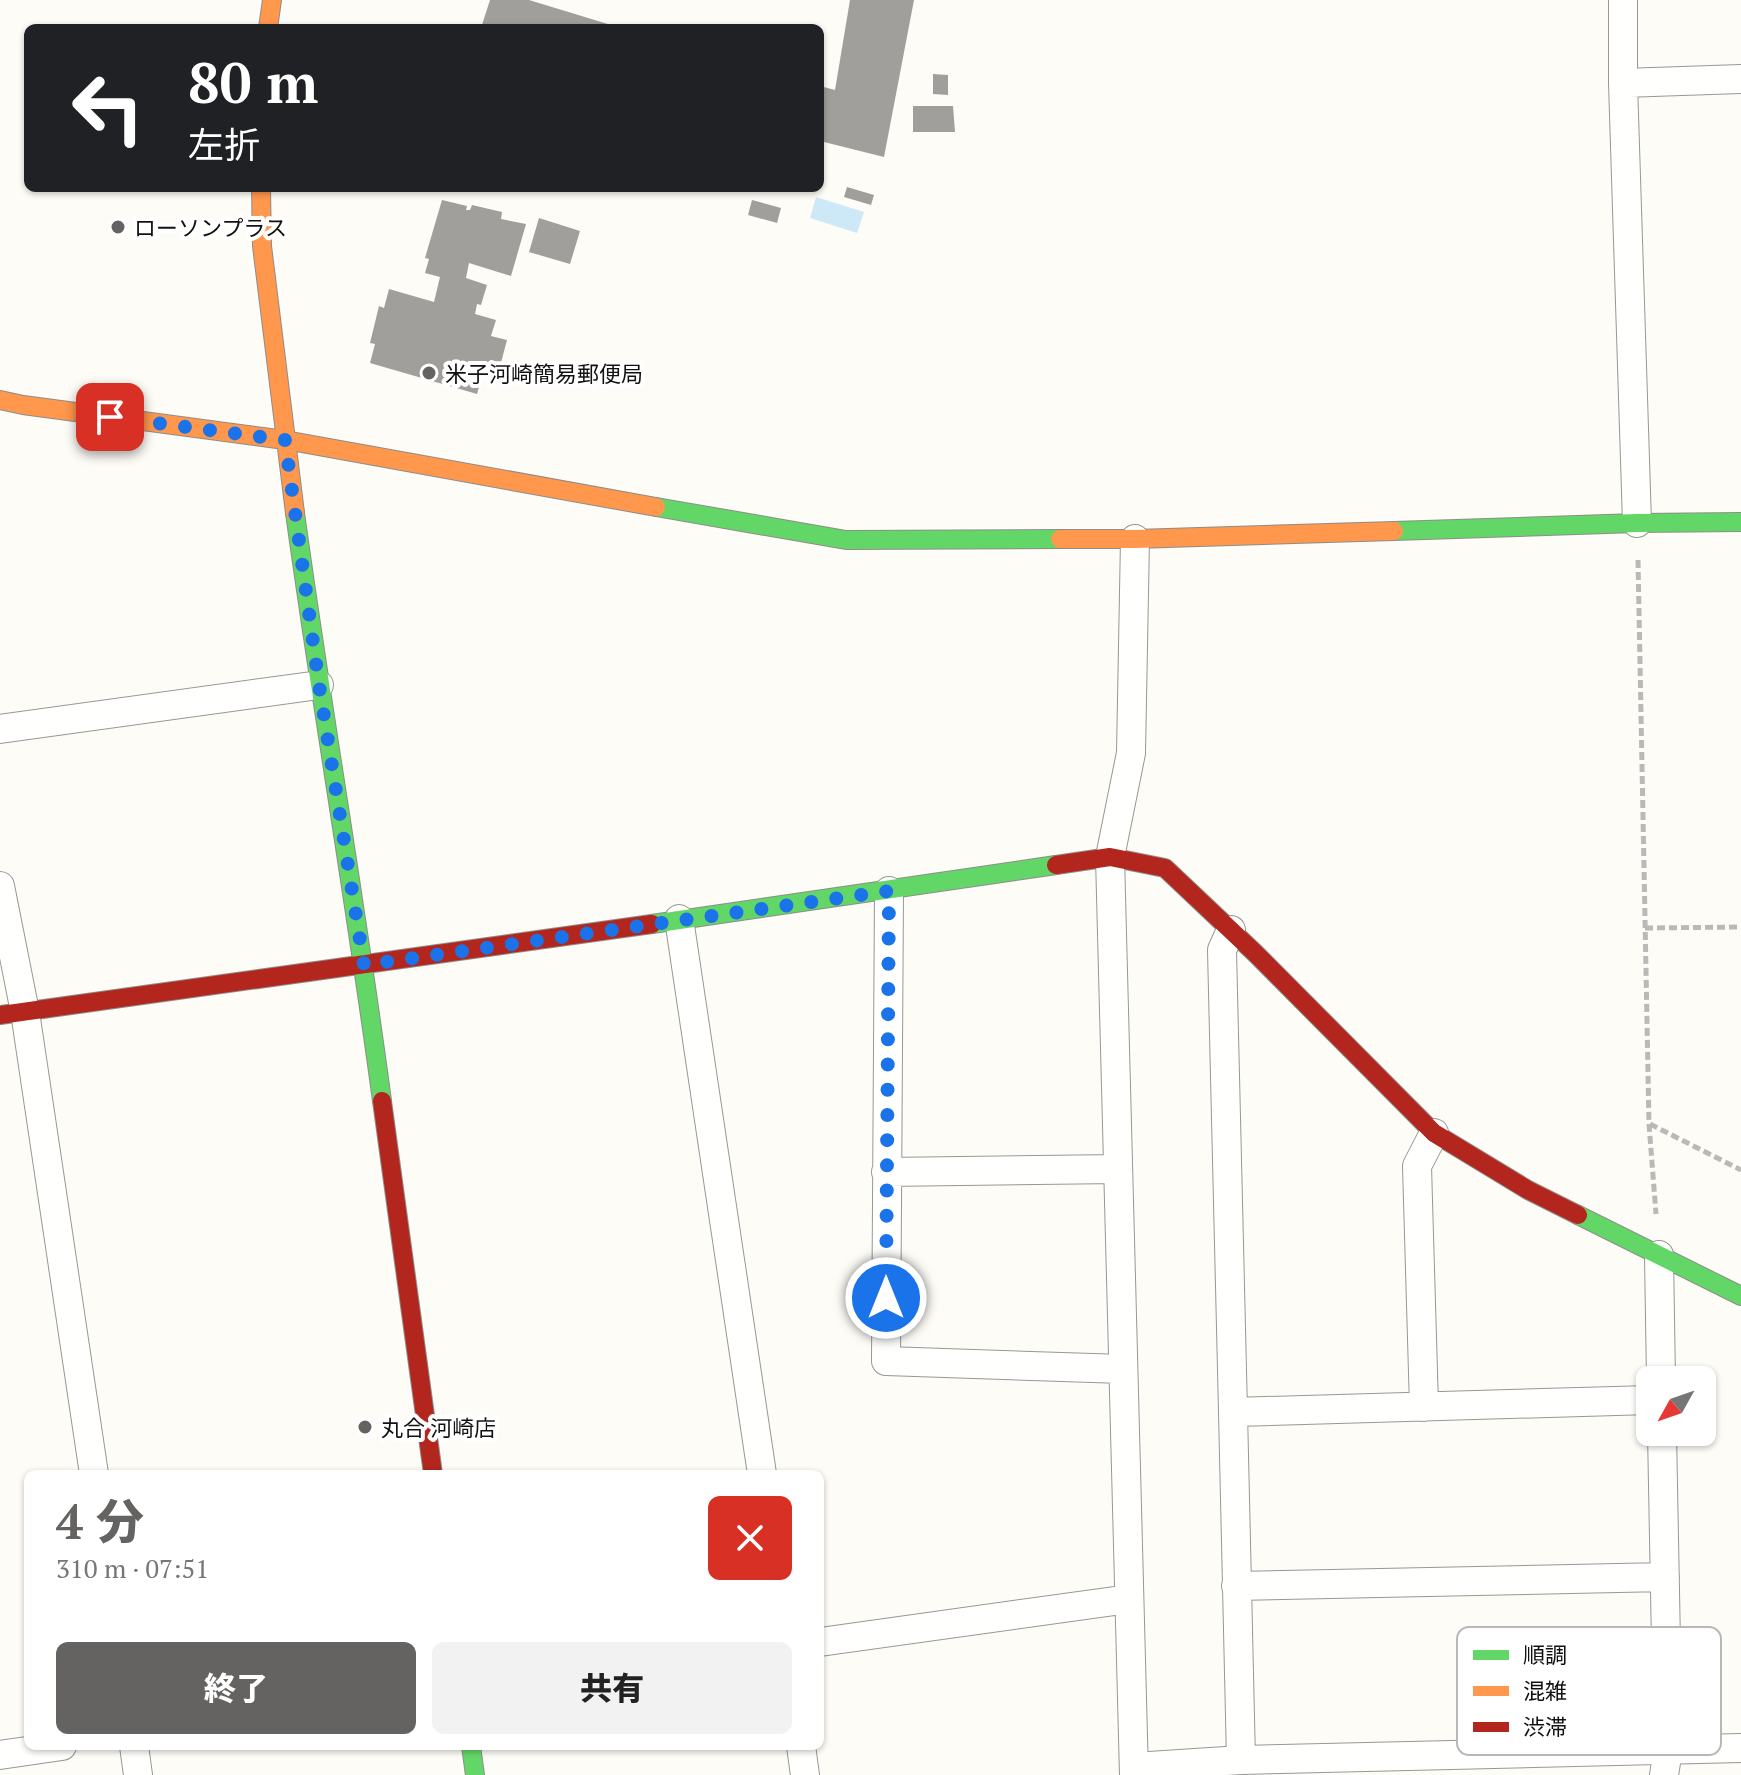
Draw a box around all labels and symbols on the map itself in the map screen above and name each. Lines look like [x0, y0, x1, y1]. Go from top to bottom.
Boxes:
place label: ローソンプラス [134, 213, 287, 242]
marker: ローソンプラス [109, 218, 127, 236]
place label: 米子河崎簡易郵便局 [445, 359, 643, 388]
marker: 米子河崎簡易郵便局 [420, 364, 438, 382]
pin [76, 383, 144, 451]
position arrow [844, 1256, 928, 1340]
north arrow [1636, 1366, 1716, 1446]
place label: 丸合 河崎店 [381, 1413, 496, 1442]
marker: 丸合 河崎店 [356, 1418, 374, 1436]
legend [1457, 1627, 1721, 1755]
text: 順調 [1523, 1640, 1567, 1669]
text: 混雑 [1523, 1676, 1567, 1705]
text: 渋滞 [1523, 1712, 1567, 1741]

